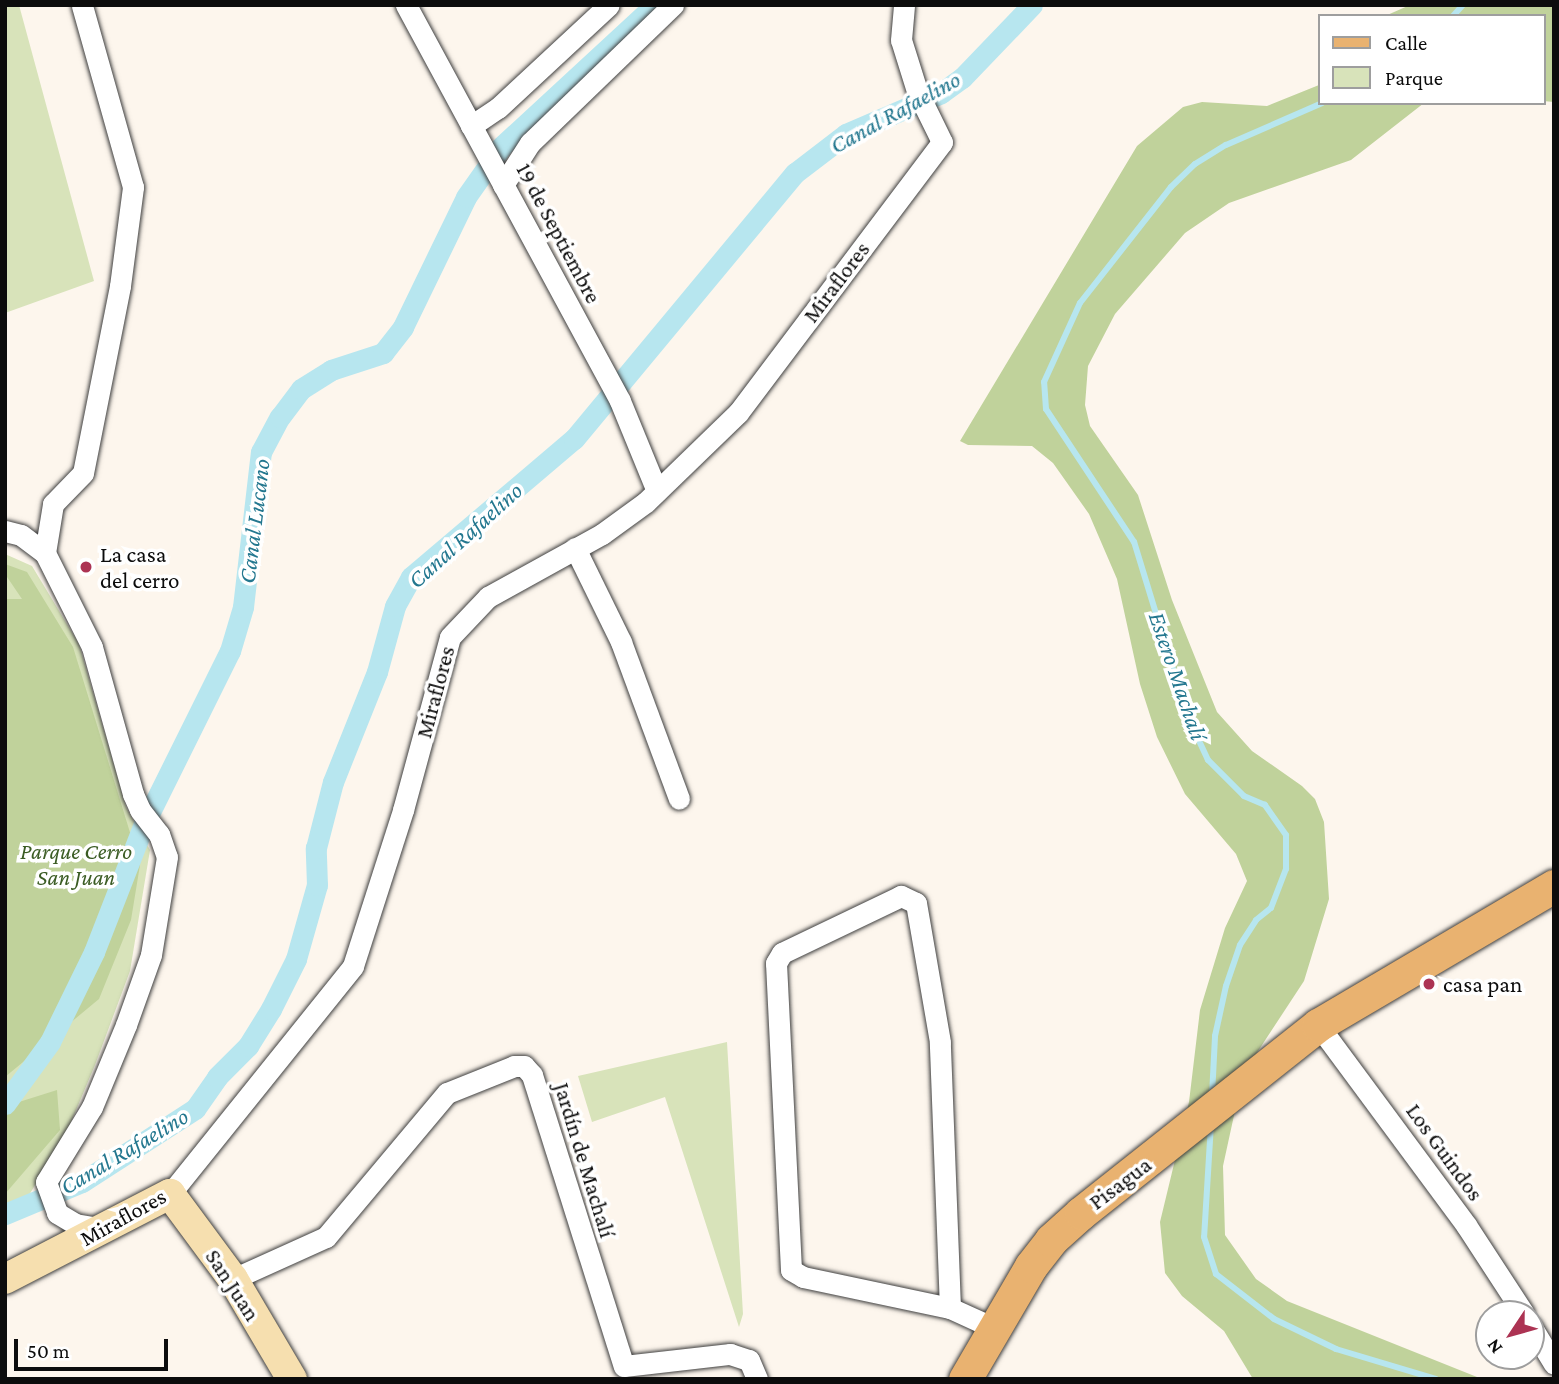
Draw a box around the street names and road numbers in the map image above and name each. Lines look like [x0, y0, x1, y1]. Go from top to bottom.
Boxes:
street label: 19 de Septiembre [510, 158, 608, 308]
street label: Miraflores [797, 236, 875, 328]
street label: Miraflores [409, 643, 461, 741]
street label: Jardín de Machalí [548, 1079, 622, 1241]
street label: Los Guindos [1400, 1098, 1490, 1206]
street label: Pisagua [1083, 1151, 1157, 1215]
street label: Miraflores [75, 1182, 171, 1252]
street label: San Juan [200, 1244, 266, 1326]

